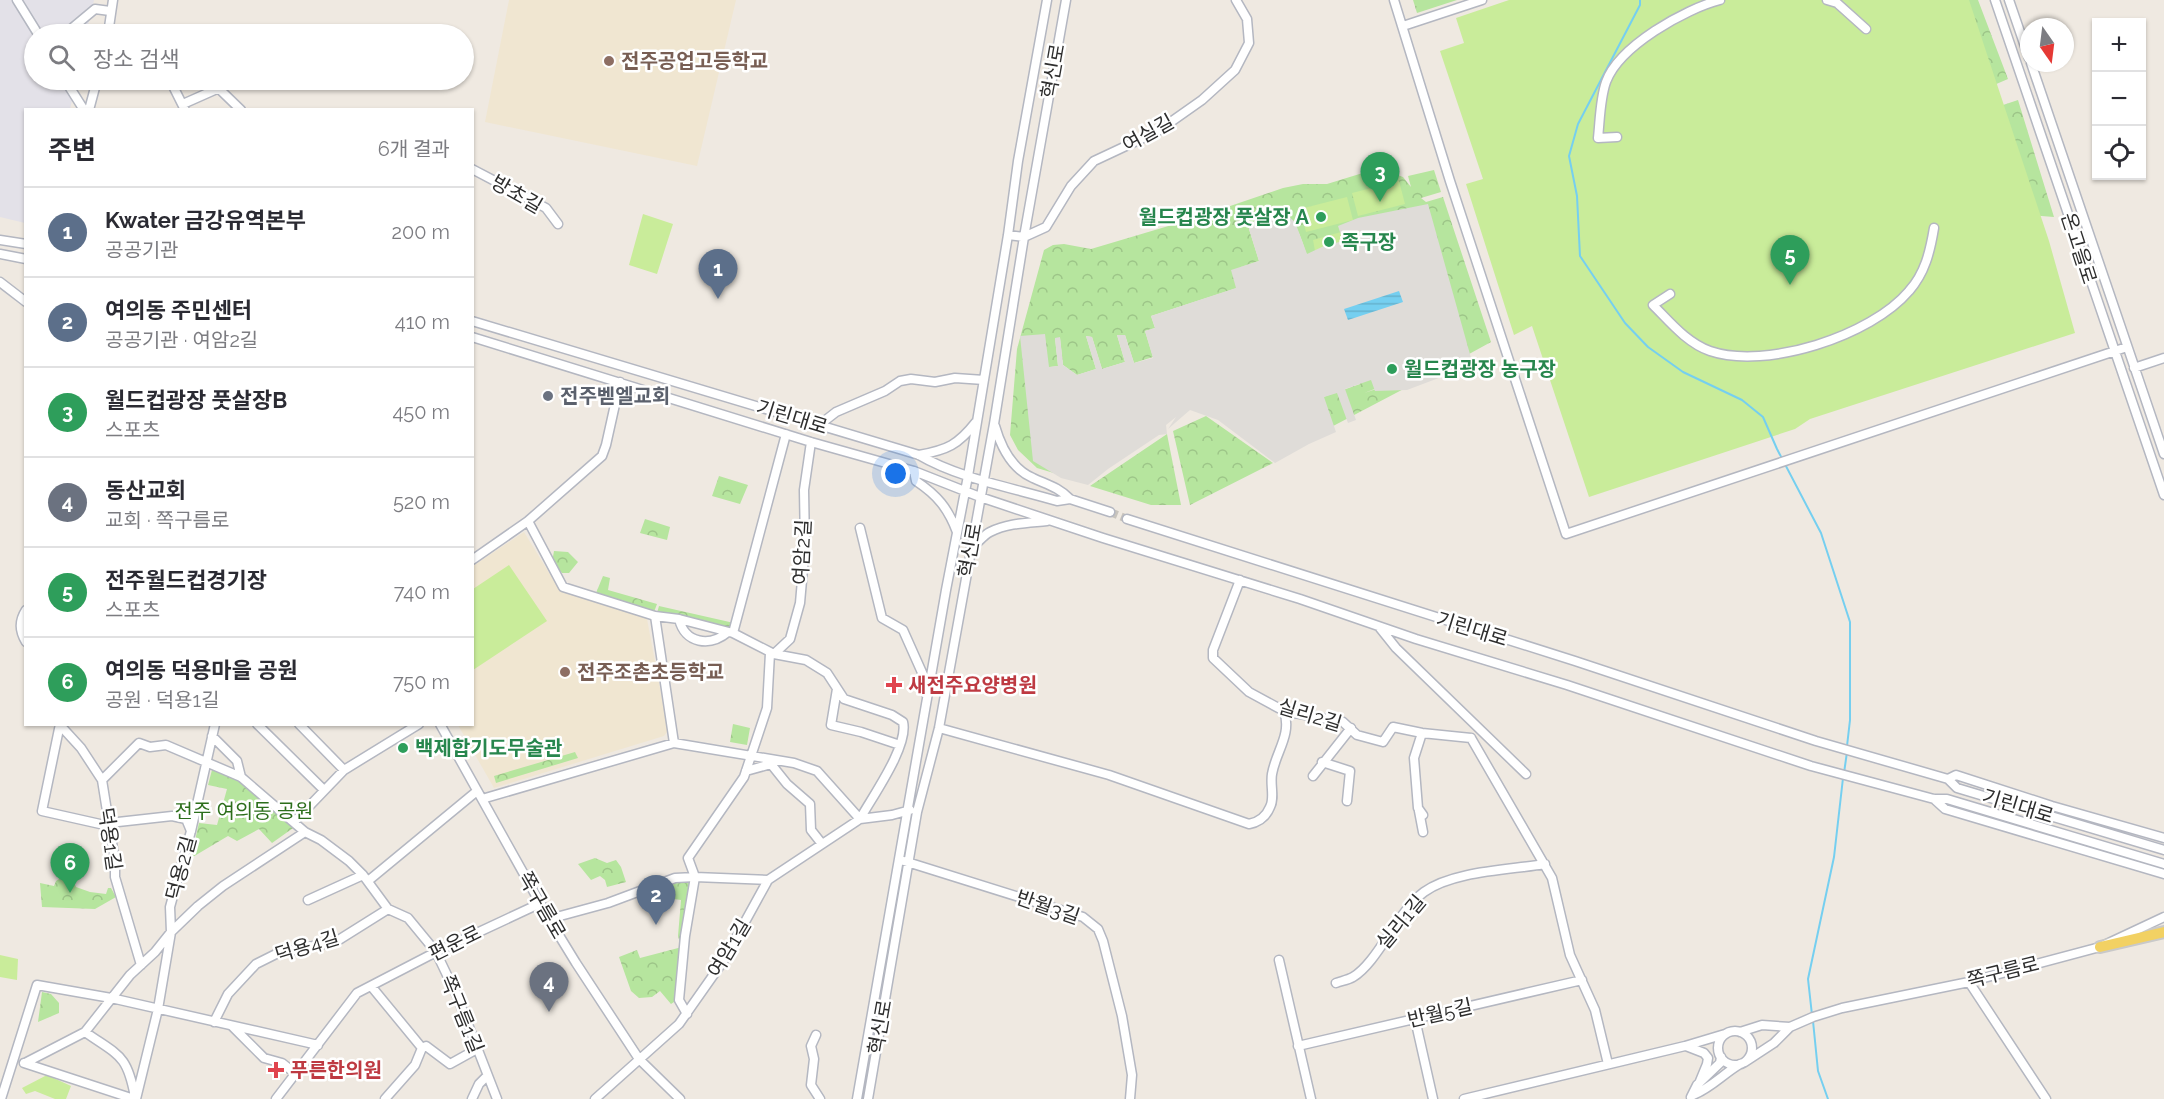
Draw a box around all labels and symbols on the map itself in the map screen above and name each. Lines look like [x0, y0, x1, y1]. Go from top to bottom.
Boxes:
north arrow [2020, 18, 2074, 72]
street label: 혁신로 [1036, 42, 1070, 100]
place label: 전주공업고등학교 [621, 49, 768, 73]
marker: 전주공업고등학교 [602, 54, 616, 68]
street label: 여실길 [1118, 109, 1178, 157]
pin: 3 [1360, 152, 1400, 202]
street label: 방초길 [487, 170, 547, 218]
place label: 월드컵광장 풋살장 A [1139, 205, 1310, 229]
street label: 온고을로 [2056, 209, 2102, 287]
marker: 월드컵광장 풋살장 A [1314, 210, 1328, 224]
place label: 족구장 [1341, 230, 1396, 254]
marker: 족구장 [1322, 235, 1336, 249]
pin: 5 [1770, 236, 1810, 285]
pin: 1 [698, 250, 738, 299]
place label: 월드컵광장 농구장 [1404, 357, 1556, 381]
marker: 월드컵광장 농구장 [1385, 362, 1399, 376]
place label: 전주벧엘교회 [560, 384, 670, 408]
marker: 전주벧엘교회 [541, 389, 555, 403]
street label: 기린대로 [753, 395, 831, 439]
your location [881, 459, 910, 488]
street label: 여암2길 [788, 519, 816, 585]
street label: 혁신로 [953, 521, 987, 579]
street label: 기린대로 [1433, 607, 1511, 651]
place label: 전주조촌초등학교 [577, 660, 724, 684]
marker: 전주조촌초등학교 [558, 665, 572, 679]
place label: 새전주요양병원 [908, 673, 1037, 697]
marker: 새전주요양병원 [885, 676, 903, 694]
street label: 실리2길 [1275, 694, 1345, 736]
place label: 백제합기도무술관 [415, 736, 563, 760]
marker: 백제합기도무술관 [396, 741, 410, 755]
street label: 기린대로 [1979, 784, 2057, 828]
park label: 전주 여의동 공원 [175, 799, 314, 823]
street label: 덕용1길 [94, 806, 126, 872]
street label: 덕용2길 [161, 833, 201, 903]
pin: 6 [50, 844, 90, 893]
street label: 쪽구름로 [513, 867, 571, 943]
pin: 2 [636, 876, 676, 925]
street label: 반월3길 [1013, 885, 1083, 929]
street label: 실리1길 [1371, 890, 1431, 954]
street label: 여암1길 [702, 914, 756, 982]
street label: 편운로 [425, 920, 485, 966]
street label: 덕용4길 [272, 925, 342, 967]
street label: 쪽구름로 [1964, 951, 2042, 993]
pin: 4 [530, 962, 568, 1012]
street label: 쪽구름1길 [435, 971, 489, 1057]
street label: 반월5길 [1405, 994, 1475, 1032]
street label: 혁신로 [863, 998, 897, 1056]
place label: 푸른한의원 [290, 1058, 382, 1082]
marker: 푸른한의원 [267, 1061, 285, 1079]

